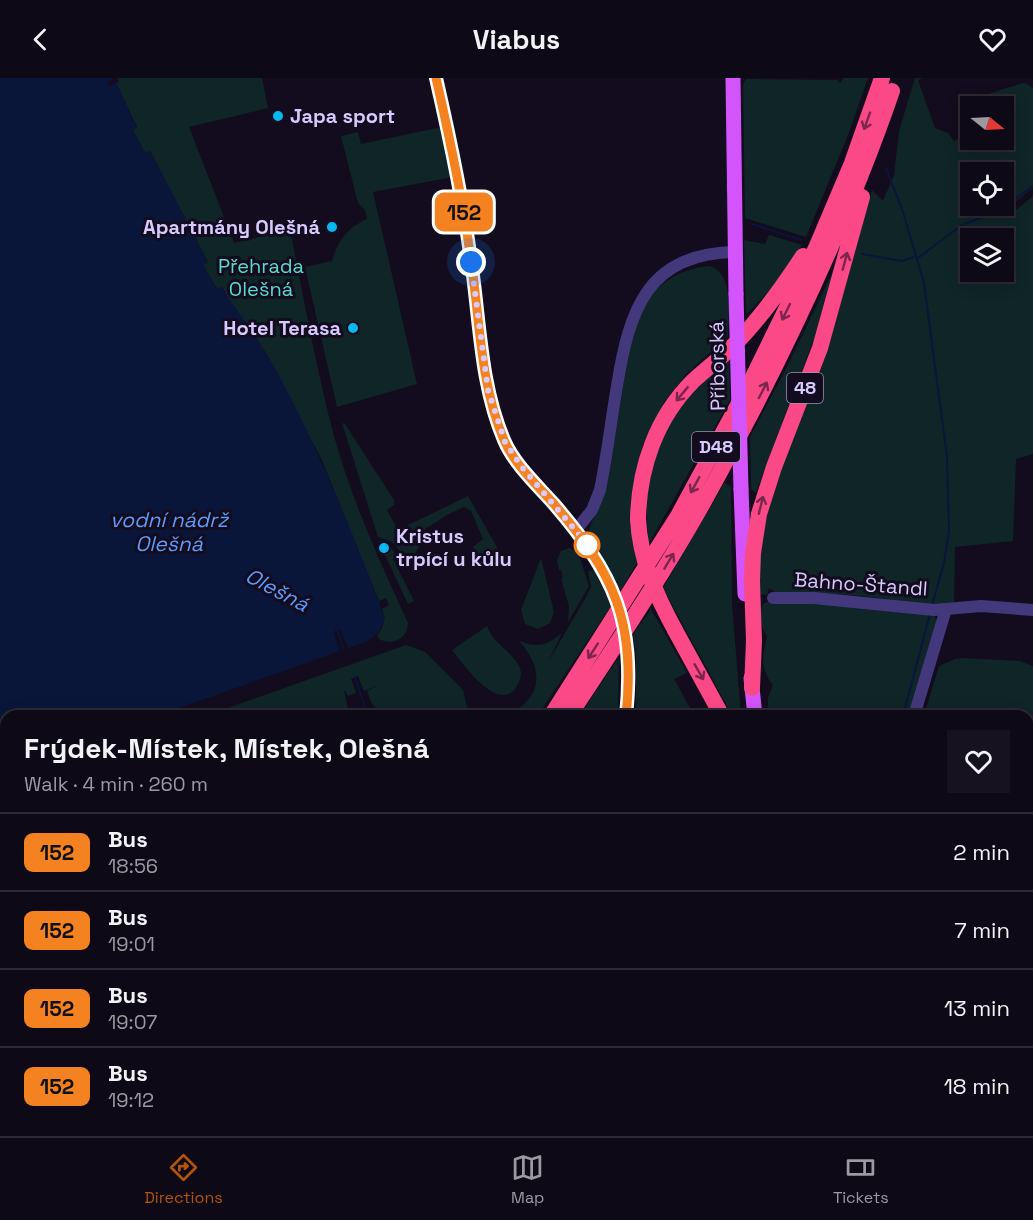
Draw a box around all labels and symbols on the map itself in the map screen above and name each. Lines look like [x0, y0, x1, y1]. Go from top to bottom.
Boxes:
north arrow [960, 96, 1014, 150]
place label: Japa sport [290, 103, 395, 129]
marker: Japa sport [271, 109, 285, 123]
one-way arrow [861, 111, 872, 129]
line badge: 152 [430, 192, 498, 232]
place label: Apartmány Olešná [143, 214, 320, 240]
marker: Apartmány Olešná [325, 220, 339, 234]
your location [456, 247, 486, 277]
one-way arrow [840, 252, 851, 271]
park label: Přehrada Olešná [218, 253, 304, 302]
one-way arrow [780, 303, 791, 321]
place label: Hotel Terasa [223, 315, 341, 341]
marker: Hotel Terasa [346, 321, 360, 335]
street label: Příborská [703, 321, 731, 411]
road number: 48 [787, 373, 823, 403]
one-way arrow [757, 382, 769, 399]
one-way arrow [676, 386, 689, 402]
road number: D48 [692, 432, 740, 462]
one-way arrow [689, 476, 701, 493]
one-way arrow [756, 496, 767, 515]
water label: vodní nádrž Olešná [110, 506, 230, 557]
place label: Kristus trpící u kůlu [396, 523, 512, 572]
unlabelled marker [574, 532, 600, 558]
marker: Kristus trpící u kůlu [377, 541, 391, 555]
one-way arrow [663, 553, 675, 570]
water label: Olešná [241, 562, 314, 618]
street label: Bahno-Štandl [793, 566, 929, 602]
one-way arrow [587, 642, 599, 659]
one-way arrow [693, 663, 705, 680]

